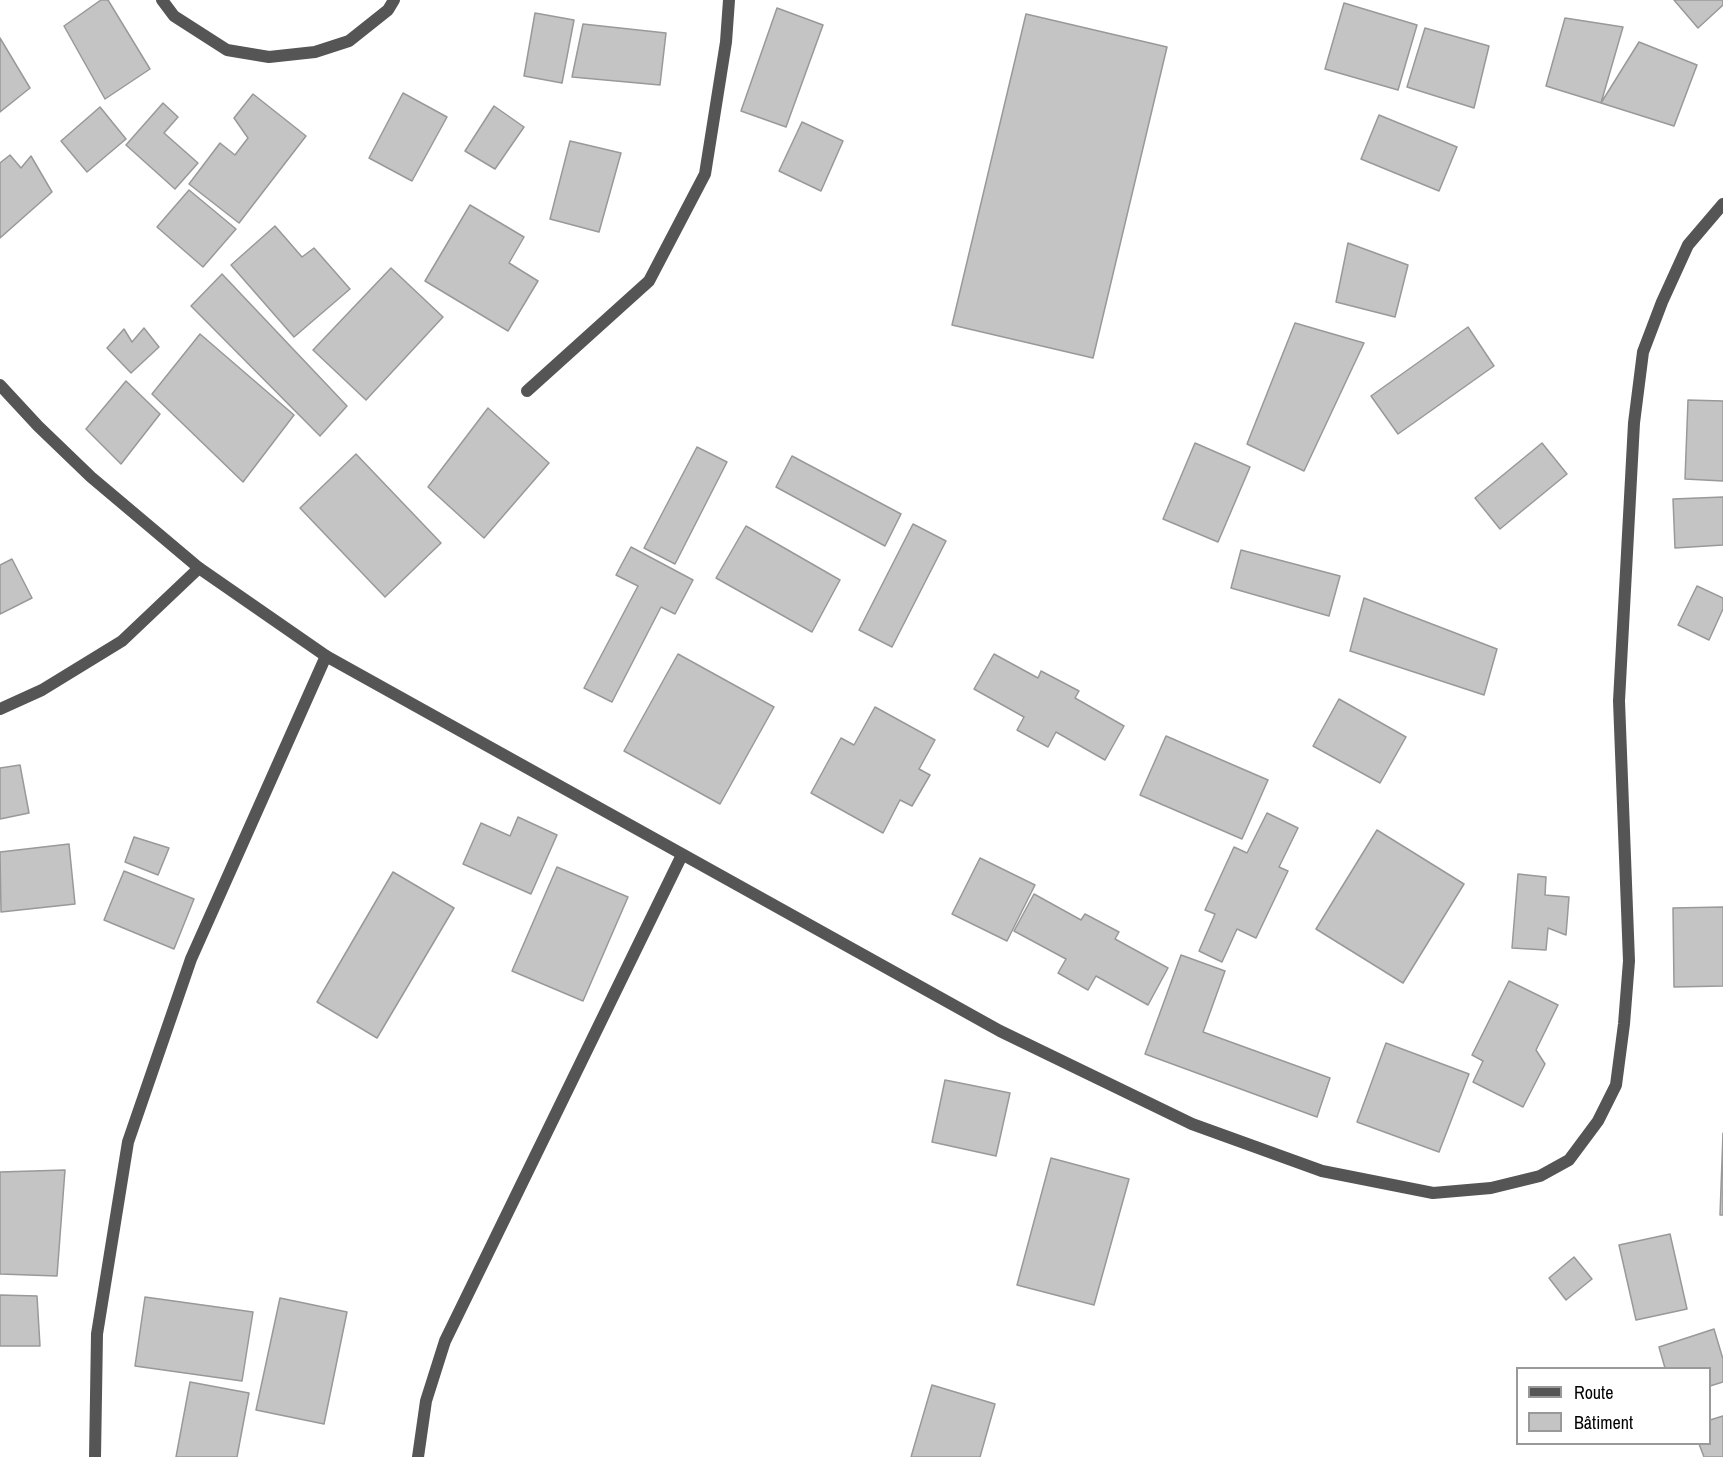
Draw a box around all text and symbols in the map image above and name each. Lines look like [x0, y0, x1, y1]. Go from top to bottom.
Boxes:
legend [1516, 1367, 1711, 1445]
text: Route [1574, 1380, 1613, 1405]
text: Bâtiment [1574, 1410, 1633, 1435]

